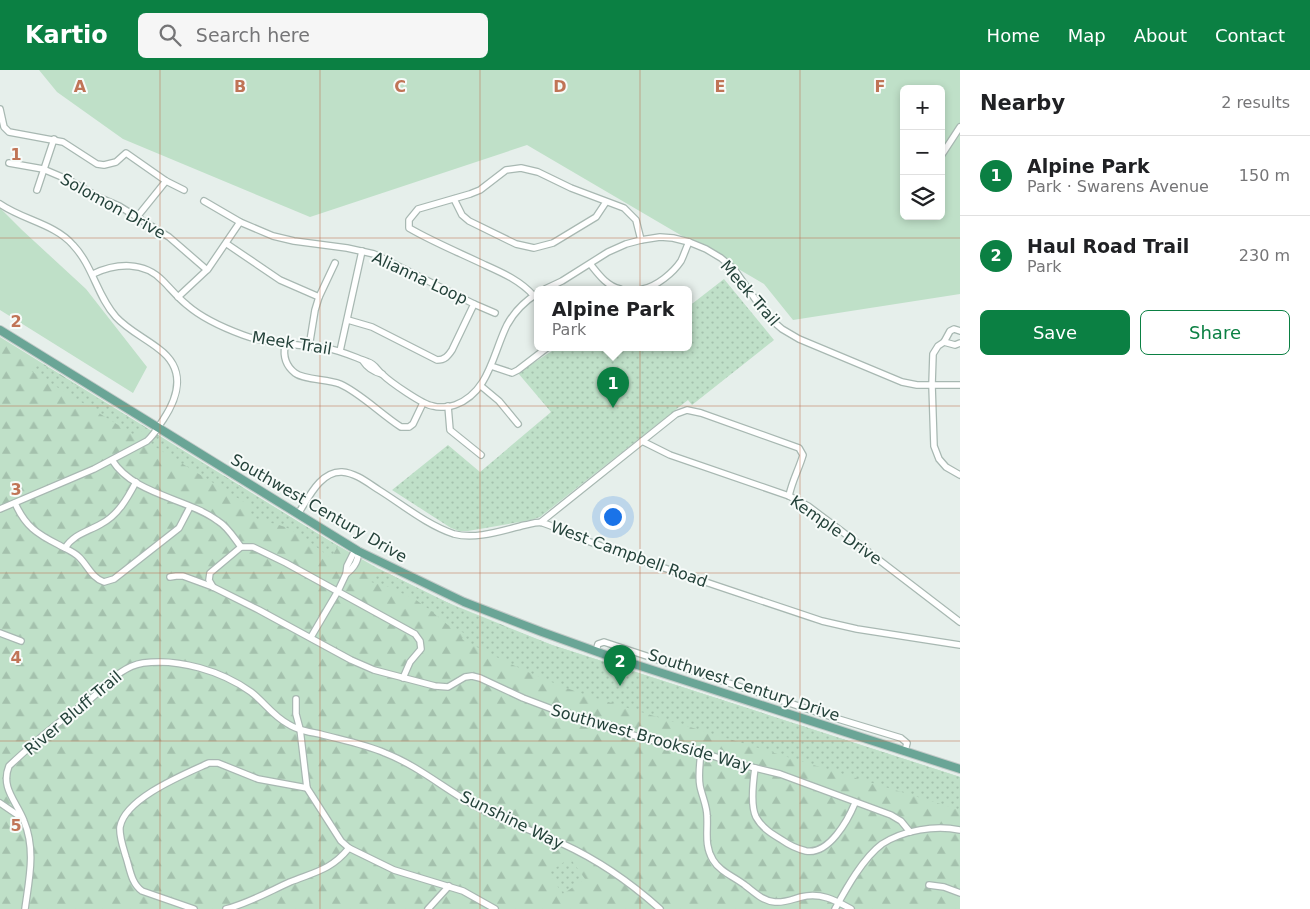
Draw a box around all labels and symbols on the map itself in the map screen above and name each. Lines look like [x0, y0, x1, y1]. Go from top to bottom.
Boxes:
text: A [74, 77, 87, 96]
text: B [234, 77, 246, 96]
text: C [394, 77, 406, 96]
text: D [553, 77, 567, 96]
text: E [715, 77, 725, 96]
text: F [875, 77, 885, 96]
text: 1 [10, 145, 22, 164]
street label: Solomon Drive [57, 169, 169, 243]
street label: Alianna Loop [369, 248, 471, 308]
street label: Meek Trail [716, 256, 784, 330]
text: 2 [10, 312, 22, 331]
street label: Meek Trail [251, 327, 333, 359]
pin: 1 [597, 367, 629, 408]
street label: Southwest Century Drive [227, 450, 411, 566]
text: 3 [10, 480, 22, 499]
street label: Kemple Drive [787, 491, 885, 569]
your location [600, 504, 626, 530]
street label: West Campbell Road [548, 517, 710, 591]
pin: 2 [604, 645, 636, 686]
street label: Southwest Century Drive [646, 645, 842, 725]
text: 4 [10, 648, 22, 667]
street label: River Bluff Trail [21, 667, 125, 759]
street label: Southwest Brookside Way [549, 700, 753, 776]
street label: Sunshine Way [457, 787, 567, 853]
text: 5 [10, 816, 22, 835]

